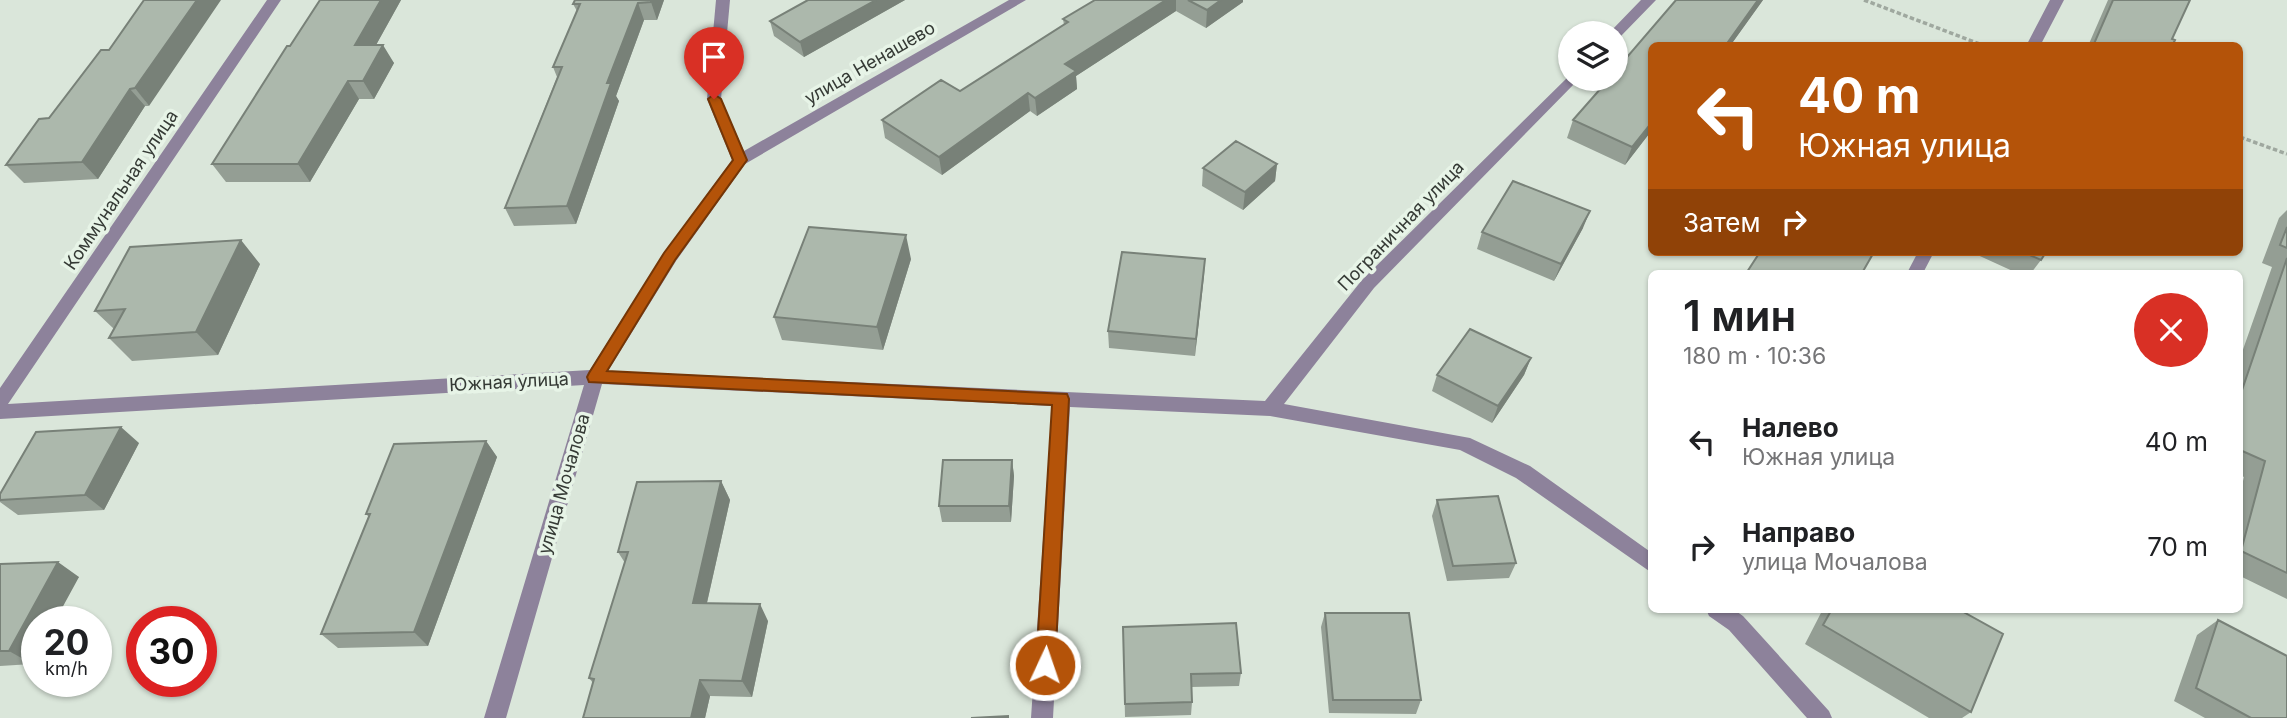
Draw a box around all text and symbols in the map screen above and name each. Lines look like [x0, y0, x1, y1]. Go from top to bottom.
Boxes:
street label: улица Ненашево [801, 17, 939, 108]
map controls [1558, 21, 1628, 91]
button: layers [1558, 21, 1628, 91]
pin [684, 27, 744, 99]
icon: arrive [695, 38, 733, 76]
text: 40 m [1798, 66, 1921, 125]
icon: left [1683, 70, 1774, 161]
street label: Коммунальная улица [59, 106, 182, 274]
text: Южная улица [1798, 126, 2011, 165]
street label: Пограничная улица [1333, 156, 1468, 295]
icon: right [1775, 203, 1813, 241]
text: Затем [1683, 207, 1761, 238]
text: 1 мин [1683, 290, 1796, 341]
button: close [2134, 293, 2208, 367]
text: 180 m · 10:36 [1683, 342, 1826, 370]
street label: Южная улица [449, 368, 569, 395]
street label: улица Мочалова [533, 411, 594, 557]
text: Налево [1742, 412, 1839, 443]
icon: left [1683, 423, 1721, 461]
text: 40 m [2145, 426, 2208, 457]
text: Южная улица [1742, 443, 1895, 471]
text: Направо [1742, 517, 1855, 548]
icon: right [1683, 528, 1721, 566]
text: 70 m [2147, 531, 2208, 562]
text: улица Мочалова [1742, 548, 1928, 576]
speed limit sign: 30 [126, 606, 217, 697]
text: 20 [44, 621, 89, 663]
position arrow [1008, 628, 1082, 702]
text: km/h [45, 658, 88, 679]

